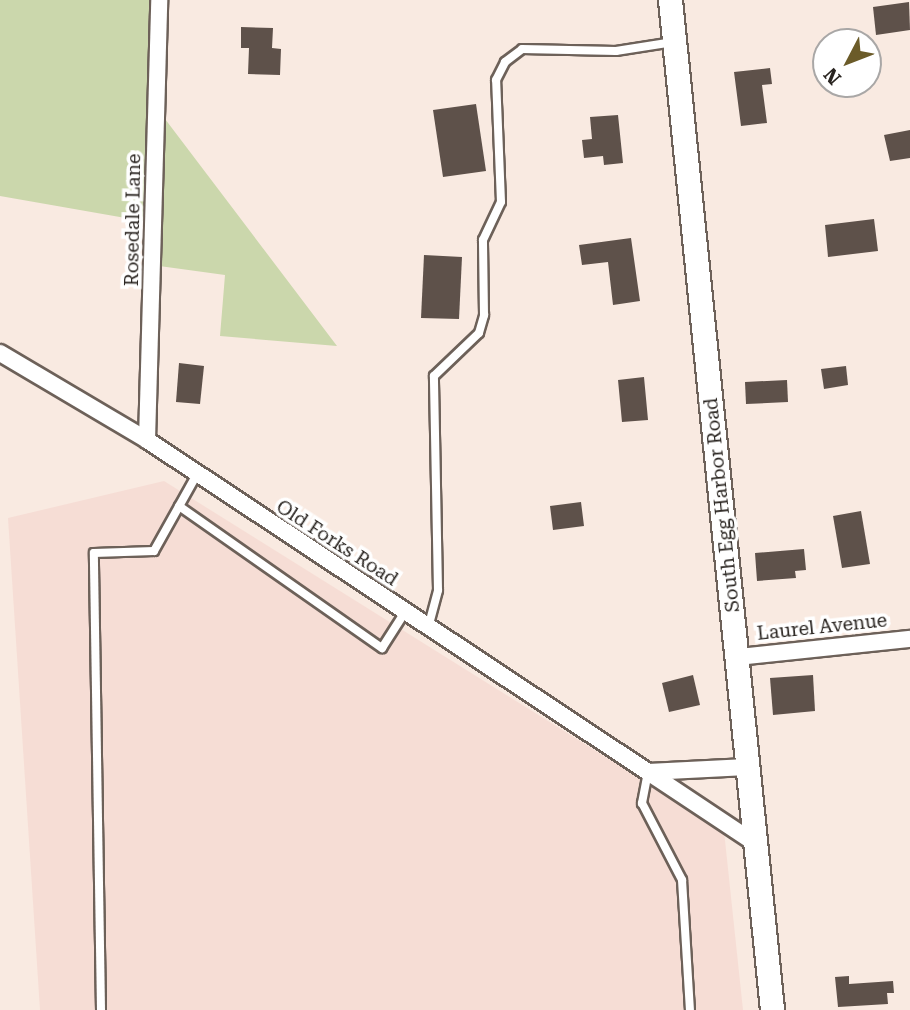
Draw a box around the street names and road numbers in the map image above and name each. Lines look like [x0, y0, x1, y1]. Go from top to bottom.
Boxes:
street label: Rosedale Lane [120, 154, 146, 286]
street label: South Egg Harbor Road [699, 397, 745, 613]
street label: Old Forks Road [272, 495, 402, 591]
street label: Laurel Avenue [756, 609, 888, 645]

